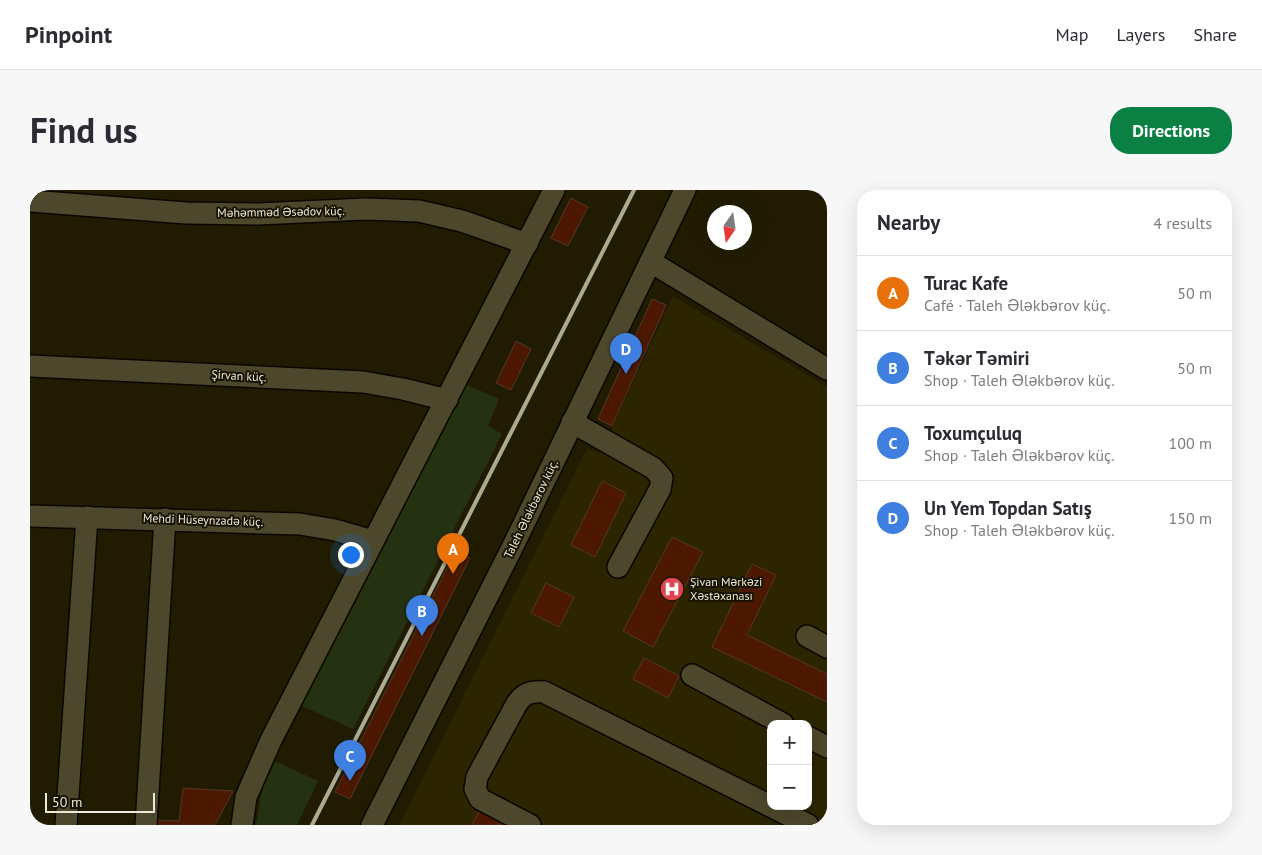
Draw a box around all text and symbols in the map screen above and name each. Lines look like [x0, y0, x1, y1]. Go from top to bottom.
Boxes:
text: Pinpoint [25, 19, 112, 50]
text: Map [1056, 23, 1088, 46]
text: Layers [1116, 23, 1165, 46]
text: Share [1193, 23, 1237, 46]
text: Find us [30, 107, 138, 153]
button: Directions [1110, 107, 1232, 154]
street label: Məhəmməd Əsədov küç. [217, 203, 345, 220]
north arrow [707, 205, 752, 250]
text: Nearby [877, 209, 940, 236]
text: 4 results [1153, 213, 1212, 233]
text: Turac Kafe [924, 271, 1008, 295]
text: A [888, 283, 898, 303]
text: 50 m [1177, 283, 1212, 303]
text: Café · Taleh Ələkbərov küç. [924, 295, 1110, 315]
pin: D [610, 333, 642, 374]
text: Təkər Təmiri [924, 346, 1030, 370]
text: B [888, 358, 898, 378]
text: 50 m [1177, 358, 1212, 378]
street label: Şirvan küç. [211, 367, 267, 384]
text: Shop · Taleh Ələkbərov küç. [924, 370, 1115, 390]
text: Toxumçuluq [924, 421, 1022, 445]
text: C [889, 433, 897, 453]
text: 100 m [1169, 433, 1212, 453]
text: Shop · Taleh Ələkbərov küç. [924, 445, 1115, 465]
street label: Taleh Ələkbərov küç. [500, 457, 561, 561]
text: Un Yem Topdan Satış [924, 496, 1092, 520]
text: D [888, 508, 898, 528]
text: 150 m [1169, 508, 1212, 528]
street label: Mehdi Hüseynzadə küç. [143, 510, 263, 529]
text: Shop · Taleh Ələkbərov küç. [924, 520, 1115, 540]
pin: A [437, 533, 469, 574]
your location [338, 542, 364, 568]
place label: Şivan Mərkəzi Xəstəxanası [690, 574, 762, 603]
hospital icon: Şivan Mərkəzi Xəstəxanası [659, 576, 685, 602]
pin: B [406, 595, 438, 636]
map controls [767, 720, 812, 810]
button: + [767, 720, 812, 765]
pin: C [334, 740, 366, 781]
button: − [767, 765, 812, 810]
scale bar [45, 790, 155, 813]
text: 50 m [52, 793, 82, 811]

